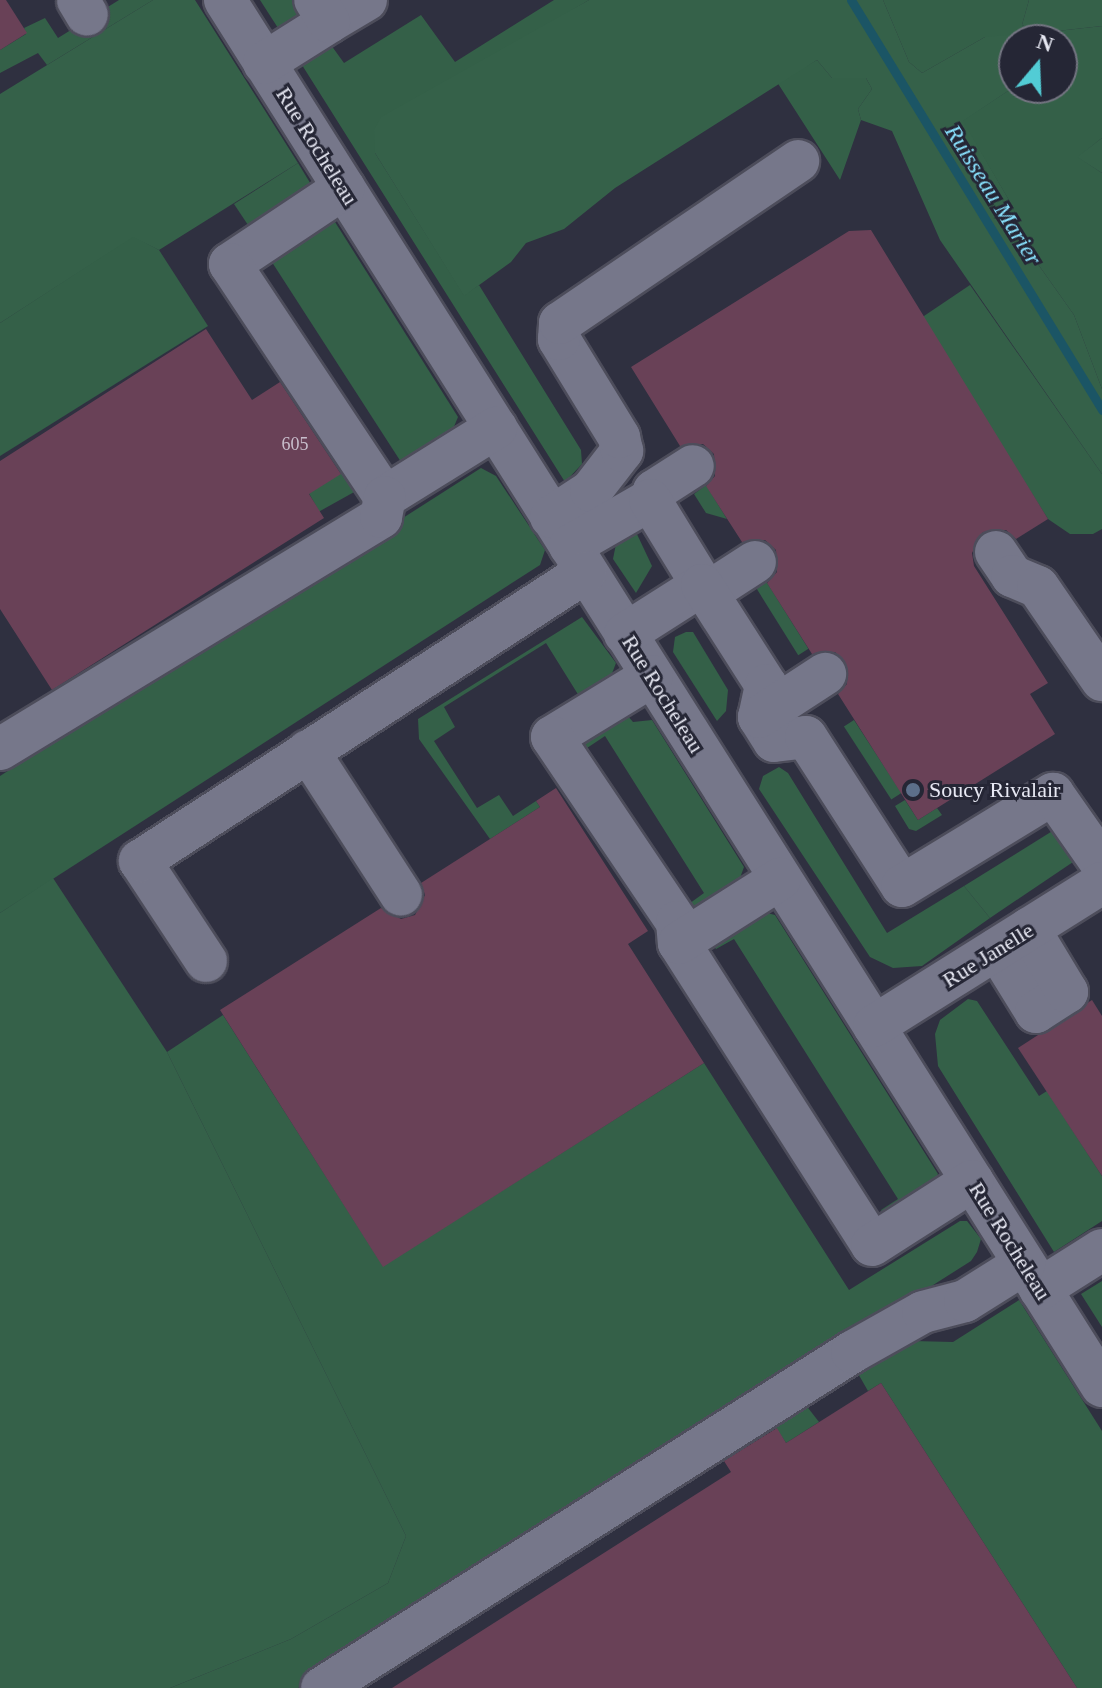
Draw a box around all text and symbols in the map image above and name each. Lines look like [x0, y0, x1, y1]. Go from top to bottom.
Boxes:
north arrow [998, 24, 1078, 104]
text: N [1034, 28, 1057, 57]
street label: Rue Rocheleau [270, 82, 364, 210]
water label: Ruisseau Marier [938, 119, 1048, 271]
house number: 605 [282, 433, 308, 455]
street label: Rue Rocheleau [616, 630, 710, 758]
place label: Soucy Rivalair [929, 777, 1060, 803]
marker: Soucy Rivalair [904, 781, 922, 799]
street label: Rue Janelle [938, 917, 1038, 993]
street label: Rue Rocheleau [963, 1177, 1057, 1305]

